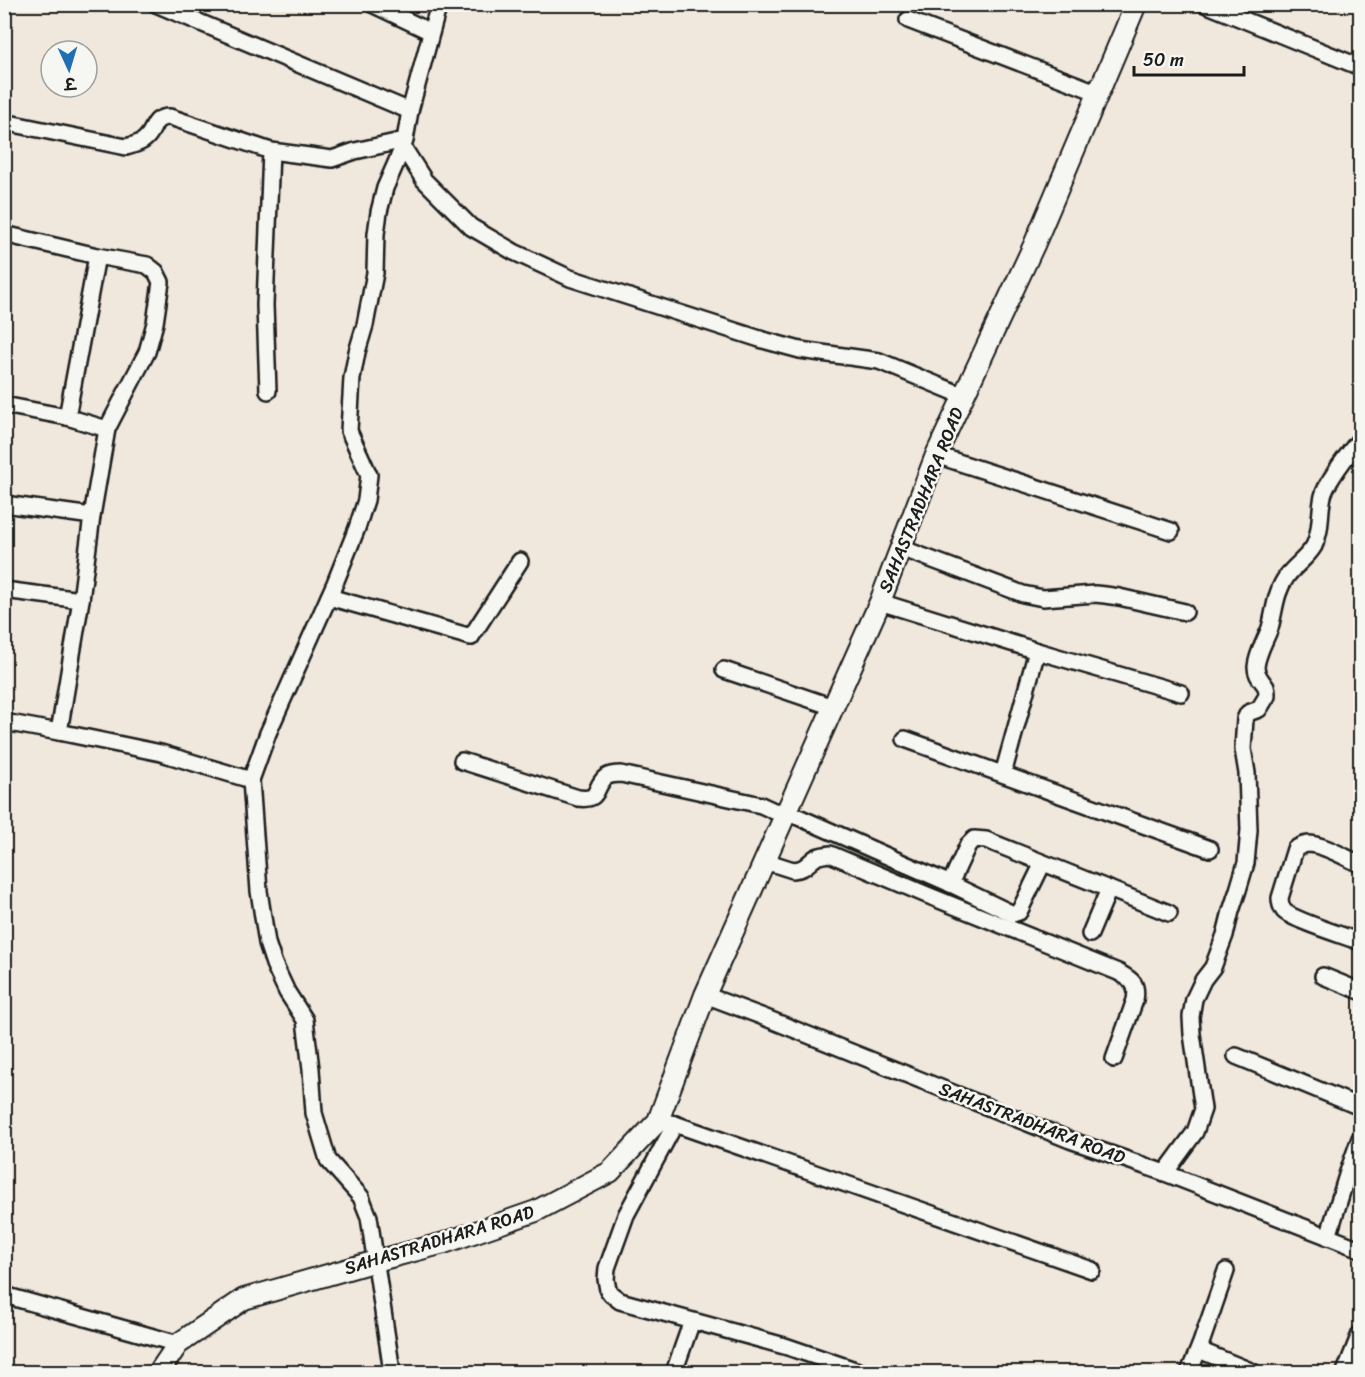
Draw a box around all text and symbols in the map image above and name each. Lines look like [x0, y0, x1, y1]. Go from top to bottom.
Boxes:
north arrow [39, 39, 99, 99]
scale bar [1134, 39, 1244, 77]
text: 50 m [1143, 44, 1184, 76]
text: उ [62, 68, 78, 98]
street label: SAHASTRADHARA ROAD [869, 402, 973, 598]
street label: SAHASTRADHARA ROAD [934, 1073, 1130, 1173]
street label: SAHASTRADHARA ROAD [340, 1196, 538, 1284]

